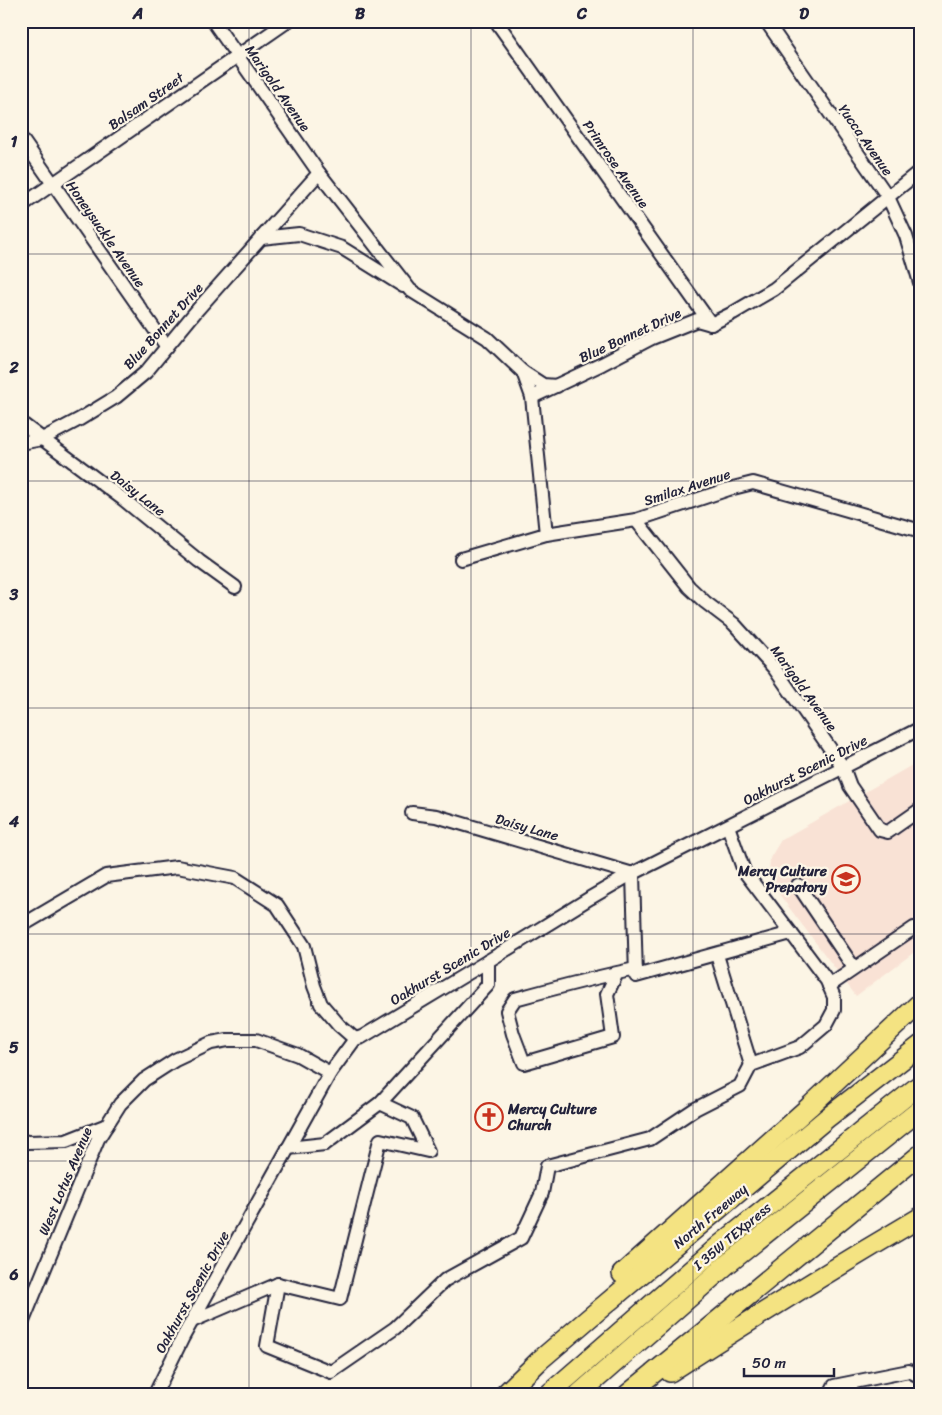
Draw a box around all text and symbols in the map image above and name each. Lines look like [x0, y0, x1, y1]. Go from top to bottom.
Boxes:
text: A [132, 0, 143, 28]
text: B [355, 0, 366, 28]
text: C [576, 0, 588, 28]
text: D [799, 0, 809, 28]
street label: Marigold Avenue [238, 39, 317, 137]
street label: Balsam Street [103, 65, 191, 137]
street label: Yucca Avenue [832, 99, 900, 181]
street label: Primrose Avenue [576, 115, 656, 214]
text: 1 [11, 127, 18, 156]
street label: Honeysuckle Avenue [59, 175, 152, 293]
street label: Blue Bonnet Drive [117, 277, 210, 376]
street label: Blue Bonnet Drive [575, 301, 686, 370]
text: 2 [8, 353, 19, 382]
street label: Smilax Avenue [641, 462, 734, 513]
street label: Daisy Lane [104, 464, 171, 523]
text: 3 [9, 580, 19, 609]
street label: Marigold Avenue [764, 640, 844, 737]
street label: Oakhurst Scenic Drive [739, 728, 872, 813]
text: 4 [8, 807, 19, 836]
street label: Daisy Lane [492, 807, 562, 848]
place label: Mercy Culture Prepatory [737, 859, 828, 900]
school or university icon: Mercy Culture Prepatory [831, 864, 861, 894]
street label: Oakhurst Scenic Drive [385, 920, 515, 1012]
text: 5 [9, 1033, 19, 1062]
place label: Mercy Culture Church [507, 1097, 598, 1138]
church icon: Mercy Culture Church [474, 1102, 504, 1132]
street label: West Lotus Avenue [31, 1123, 100, 1239]
street label: North Freeway [667, 1177, 754, 1255]
street label: I 35W TEXpress [687, 1196, 778, 1277]
street label: Oakhurst Scenic Drive [148, 1226, 237, 1358]
text: 6 [8, 1260, 19, 1289]
scale bar [744, 1345, 834, 1377]
text: 50 m [752, 1350, 787, 1376]

